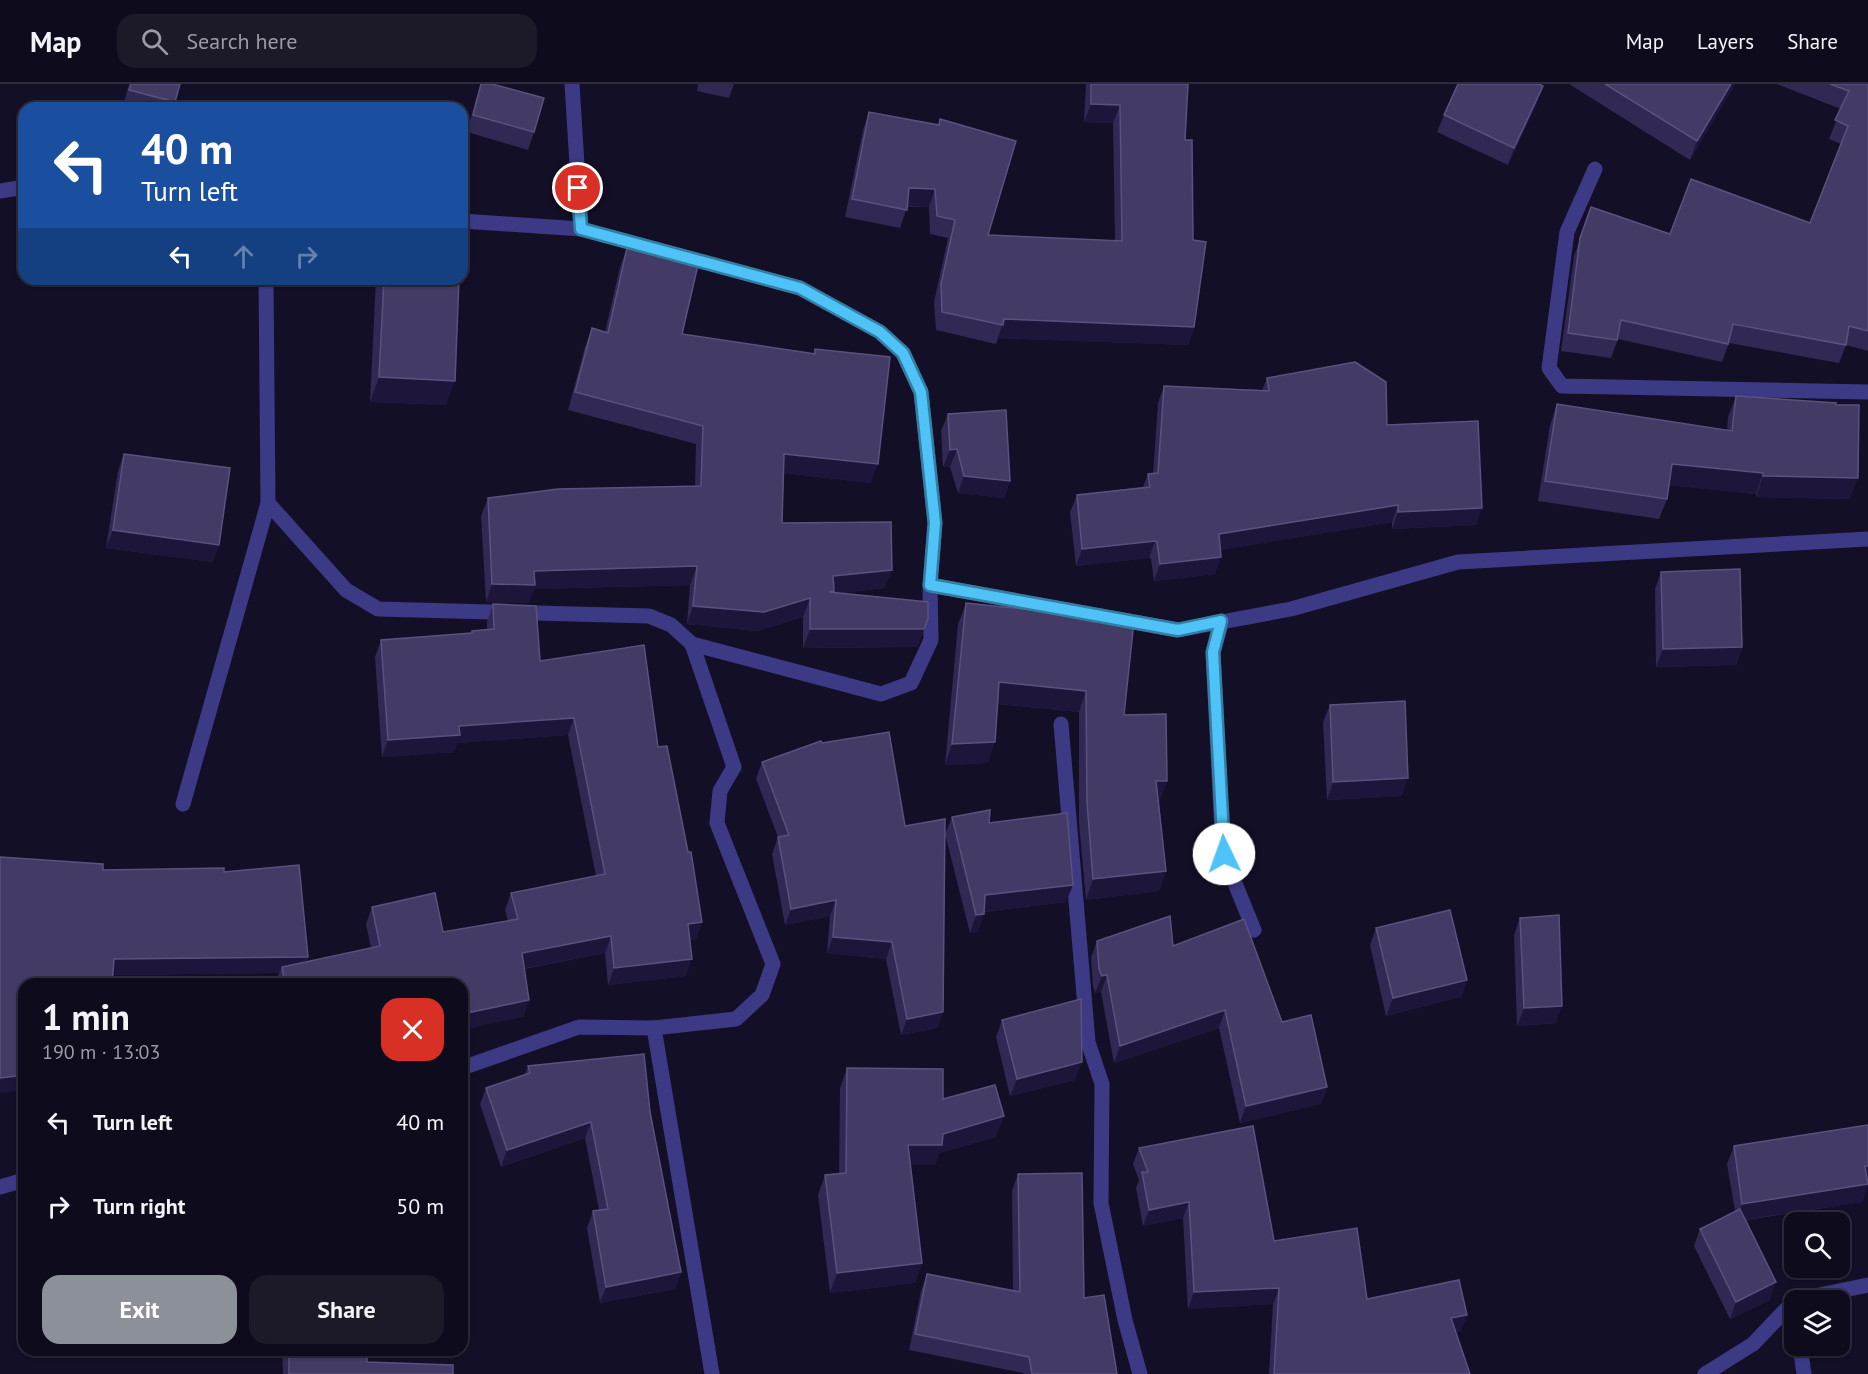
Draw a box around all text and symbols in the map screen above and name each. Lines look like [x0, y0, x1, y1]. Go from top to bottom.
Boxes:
search box [117, 14, 537, 68]
text: Map [30, 23, 81, 60]
icon: search [138, 25, 171, 58]
text: Search here [186, 27, 297, 55]
text: Map [1626, 28, 1664, 55]
text: Layers [1697, 28, 1754, 55]
text: Share [1787, 28, 1838, 55]
text: 40 m [141, 121, 233, 176]
icon: left [42, 126, 120, 204]
pin [552, 162, 603, 213]
icon: arrive [561, 171, 594, 204]
text: Turn left [141, 174, 238, 208]
icon: left [164, 240, 197, 273]
icon: ahead [227, 240, 260, 273]
icon: right [290, 240, 323, 273]
position arrow [1192, 822, 1256, 886]
text: 1 min [42, 993, 130, 1040]
button: close [381, 998, 444, 1061]
text: 190 m · 13:03 [42, 1039, 160, 1065]
icon: left [42, 1106, 75, 1139]
text: Turn left [93, 1108, 173, 1136]
text: 40 m [396, 1108, 444, 1136]
icon: right [42, 1190, 75, 1223]
text: Turn right [93, 1192, 185, 1220]
text: 50 m [396, 1192, 444, 1220]
map controls [1784, 1212, 1850, 1356]
button: search [1784, 1212, 1850, 1278]
button: Exit [42, 1275, 237, 1344]
button: Share [249, 1275, 444, 1344]
button: layers [1784, 1290, 1850, 1356]

